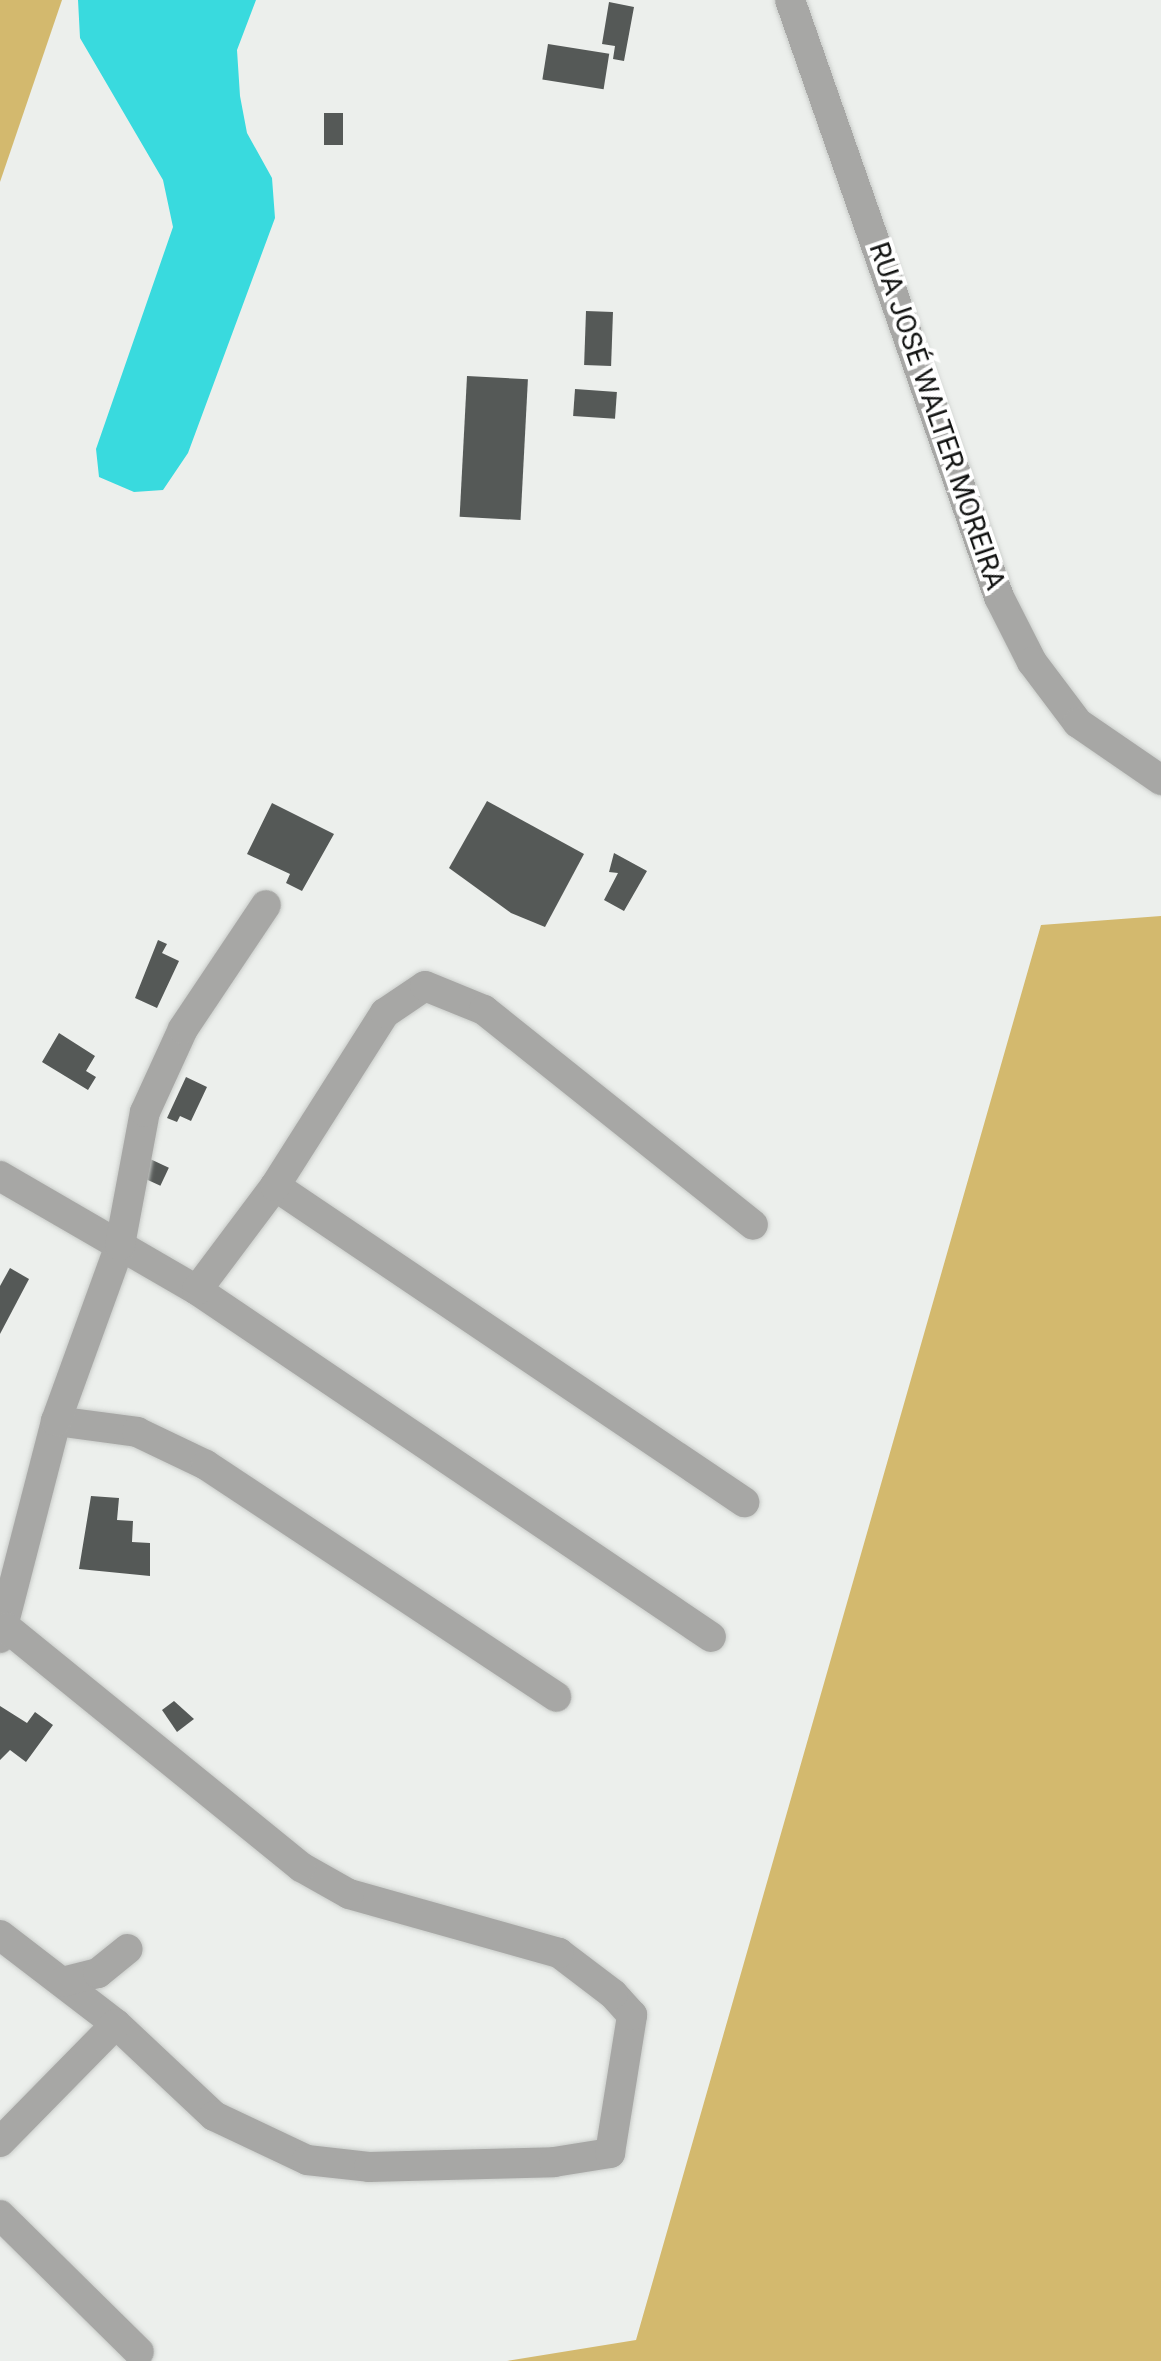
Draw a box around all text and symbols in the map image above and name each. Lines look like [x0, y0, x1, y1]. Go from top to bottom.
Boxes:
street label: RUA JOSÉ WALTER MOREIRA [862, 238, 1012, 594]

